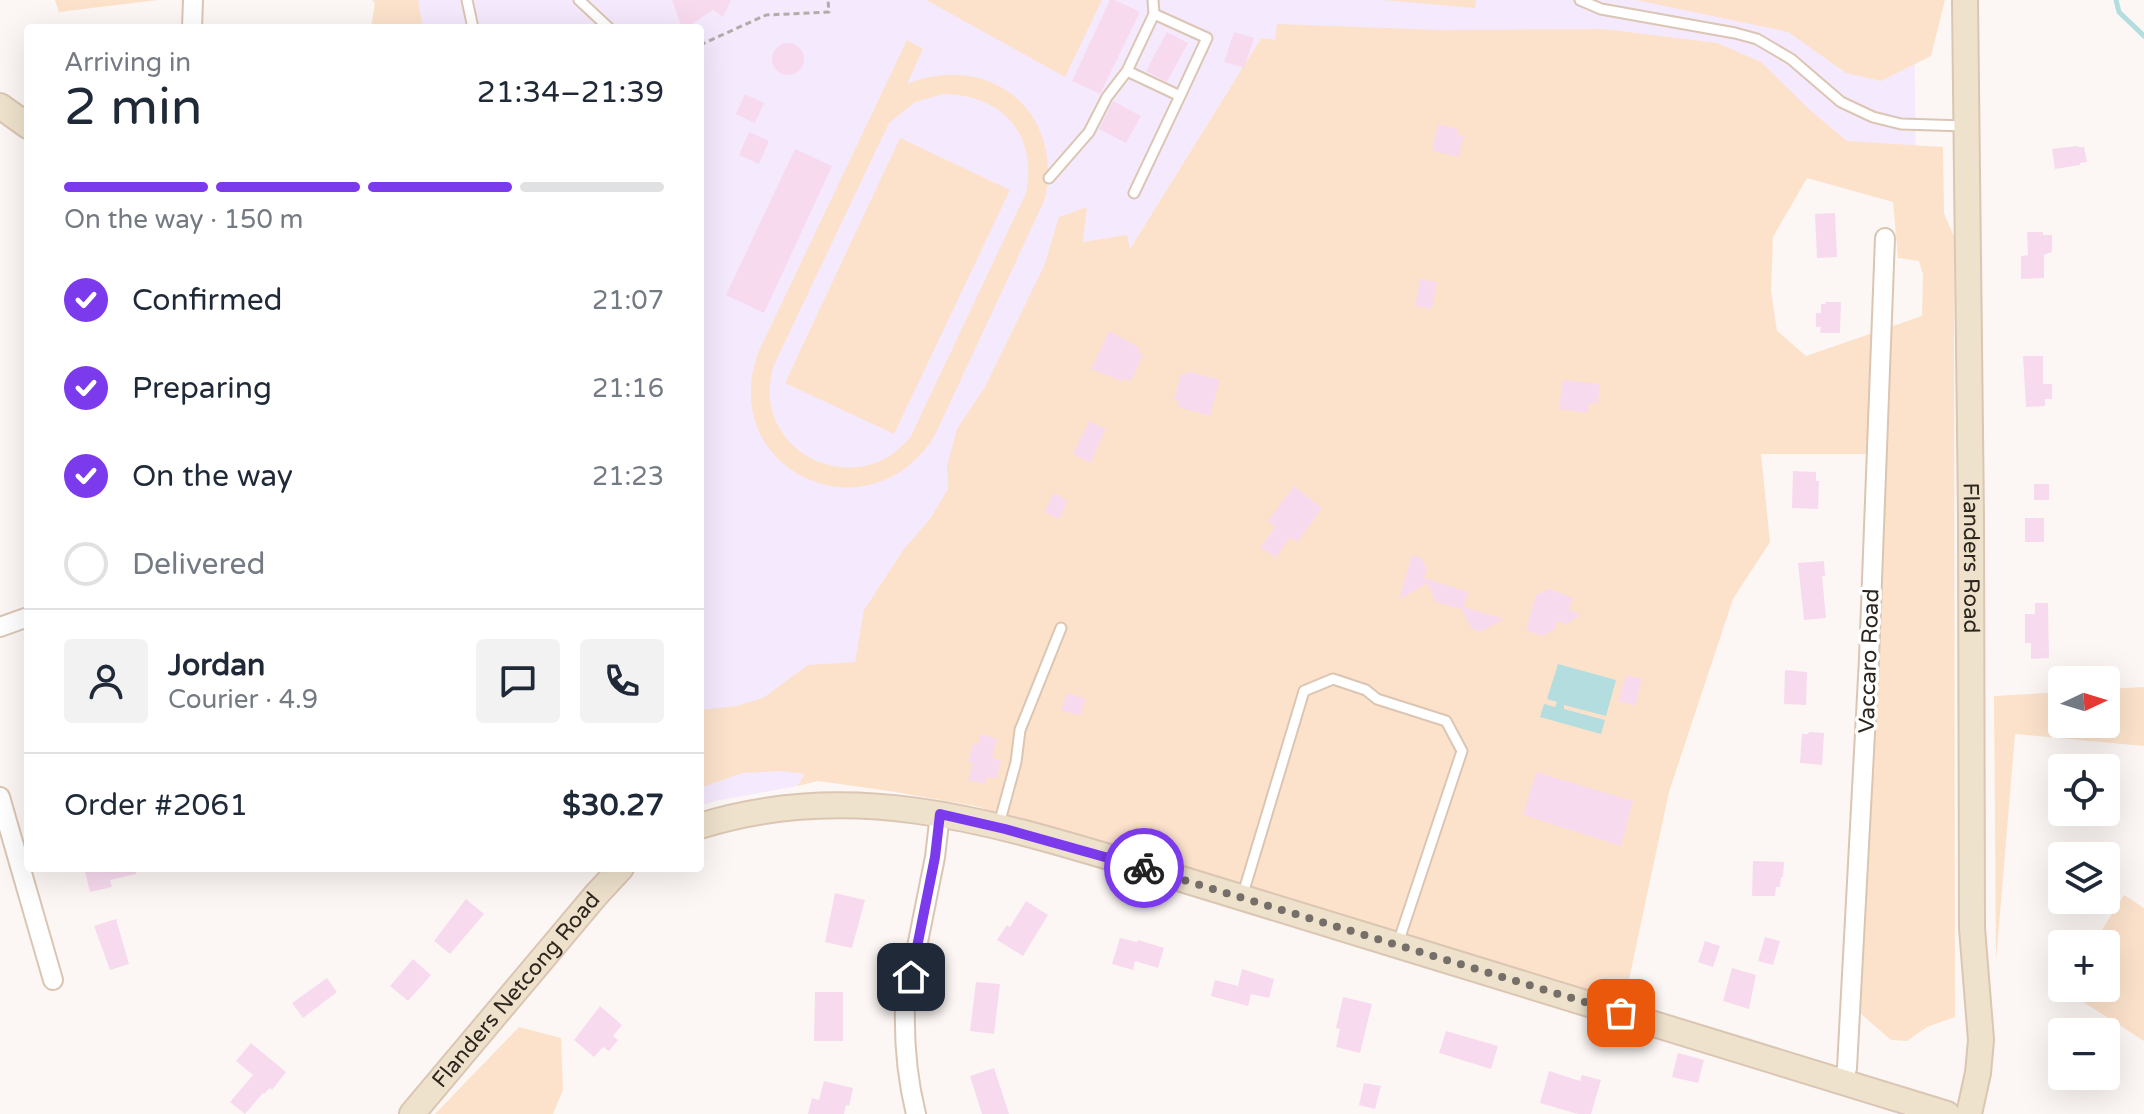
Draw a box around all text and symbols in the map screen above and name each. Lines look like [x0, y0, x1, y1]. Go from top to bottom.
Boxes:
text: Arriving in [64, 47, 191, 78]
text: 21:34–21:39 [477, 74, 664, 111]
text: 2 min [64, 76, 203, 139]
text: On the way · 150 m [64, 204, 303, 235]
icon: check [64, 278, 108, 322]
text: Confirmed [132, 282, 283, 319]
text: 21:07 [592, 285, 664, 316]
icon: check [64, 366, 108, 410]
text: Preparing [132, 370, 272, 407]
text: 21:16 [592, 373, 664, 404]
icon: check [64, 454, 108, 498]
text: On the way [132, 458, 293, 495]
text: 21:23 [592, 461, 664, 492]
street label: Flanders Road [1958, 482, 1984, 633]
text: Delivered [132, 546, 266, 583]
street label: Vaccaro Road [1853, 588, 1885, 734]
button: person [64, 639, 148, 723]
button: chat [476, 639, 560, 723]
button: phone [580, 639, 664, 723]
text: Jordan [168, 647, 265, 684]
north arrow [2048, 666, 2120, 738]
map controls [2048, 666, 2120, 1090]
text: Courier · 4.9 [168, 684, 318, 715]
button: locate [2048, 754, 2120, 826]
text: Order #2061 [64, 787, 248, 824]
text: $30.27 [562, 787, 664, 824]
courier [1104, 828, 1184, 908]
button: layers [2048, 842, 2120, 914]
icon: bike [1122, 846, 1166, 890]
street label: Flanders Netcong Road [427, 887, 606, 1093]
button: + [2048, 930, 2120, 1002]
pin [877, 943, 945, 1011]
icon: home [889, 955, 933, 999]
pin [1587, 979, 1655, 1047]
icon: bag [1599, 991, 1643, 1035]
button: − [2048, 1018, 2120, 1090]

